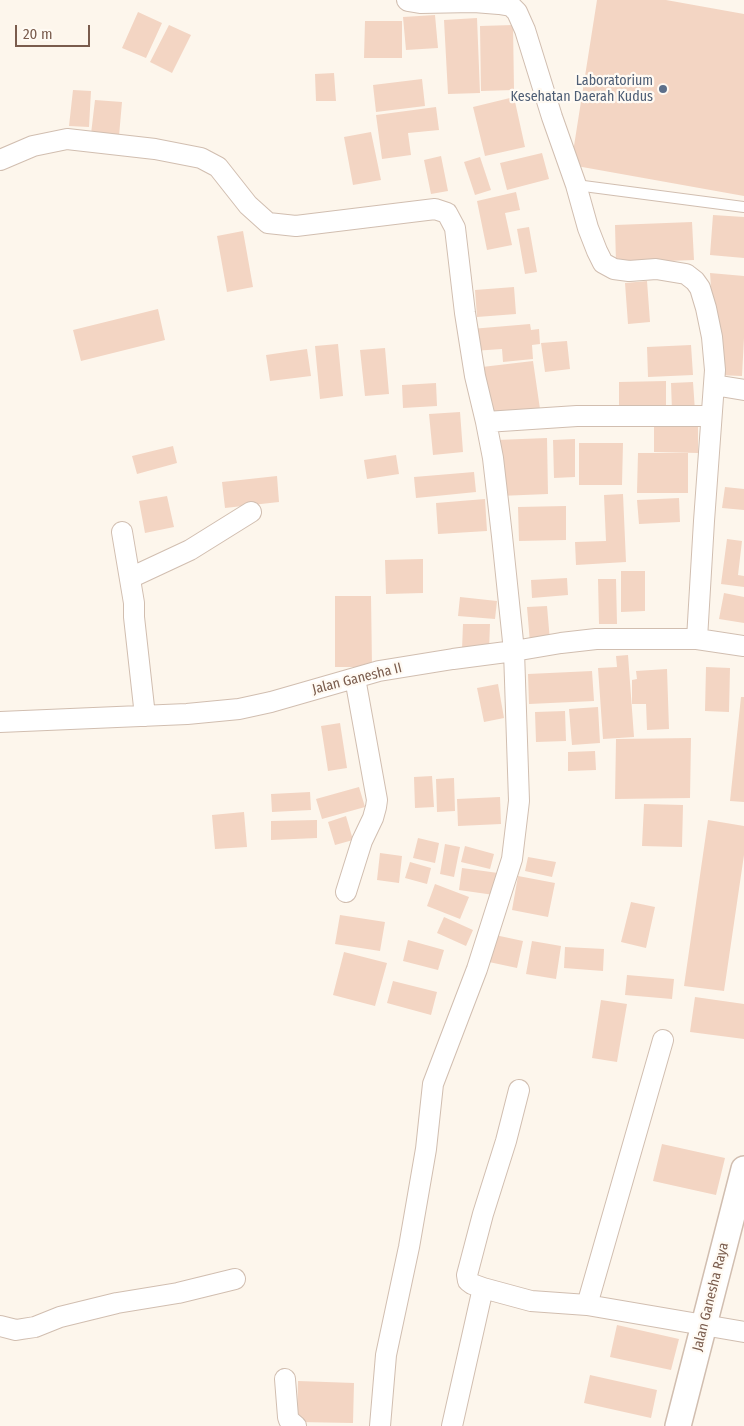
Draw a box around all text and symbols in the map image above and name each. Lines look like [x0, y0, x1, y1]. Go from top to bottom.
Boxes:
scale bar [18, 15, 92, 47]
text: 20 m [23, 25, 53, 43]
place label: Laboratorium Kesehatan Daerah Kudus [511, 73, 653, 105]
marker: Laboratorium Kesehatan Daerah Kudus [657, 83, 669, 95]
street label: Jalan Ganesha II [310, 660, 404, 698]
street label: Jalan Ganesha Raya [689, 1241, 733, 1353]

